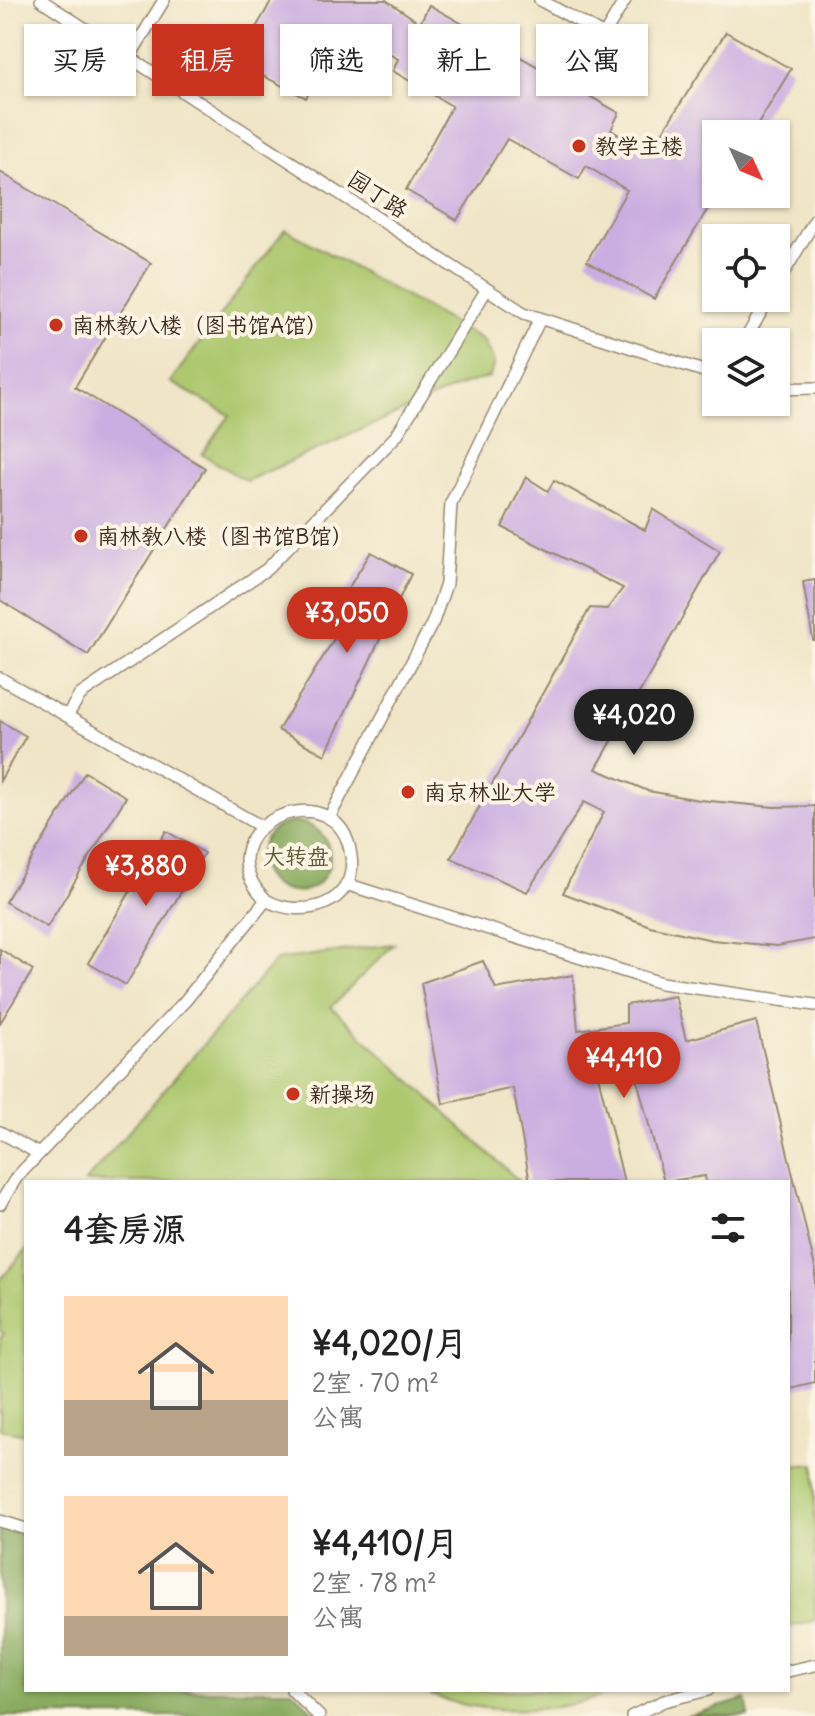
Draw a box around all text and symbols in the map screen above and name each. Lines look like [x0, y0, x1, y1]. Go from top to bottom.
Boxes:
chip: 买房 [24, 24, 136, 96]
chip: 租房 [152, 24, 264, 96]
chip: 筛选 [280, 24, 392, 96]
chip: 新上 [408, 24, 520, 96]
chip: 公寓 [536, 24, 648, 96]
north arrow [702, 120, 790, 208]
map controls [702, 120, 790, 416]
place label: 教学主楼 [595, 132, 683, 160]
marker: 教学主楼 [570, 137, 588, 155]
street label: 园丁路 [343, 164, 413, 224]
button: locate [702, 224, 790, 312]
place label: 南林教八楼（图书馆A馆） [72, 311, 328, 339]
marker: 南林教八楼（图书馆A馆） [47, 316, 65, 334]
button: layers [702, 328, 790, 416]
place label: 南林教八楼（图书馆B馆） [97, 522, 353, 550]
marker: 南林教八楼（图书馆B馆） [72, 527, 90, 545]
pin: ¥3,050 [282, 587, 412, 655]
text: ¥3,050 [305, 596, 389, 629]
pin: ¥4,020 [569, 689, 699, 757]
text: ¥4,020 [592, 698, 676, 731]
place label: 南京林业大学 [424, 778, 556, 806]
marker: 南京林业大学 [399, 783, 417, 801]
pin: ¥3,880 [81, 840, 211, 908]
park label: 大转盘 [263, 842, 329, 870]
text: ¥3,880 [105, 849, 187, 882]
pin: ¥4,410 [559, 1032, 689, 1100]
text: ¥4,410 [585, 1041, 663, 1074]
place label: 新操场 [309, 1080, 375, 1108]
marker: 新操场 [284, 1085, 302, 1103]
icon: filters [706, 1206, 750, 1250]
text: 4套房源 [64, 1207, 186, 1250]
text: ¥4,020/月 [312, 1321, 468, 1364]
icon: home [128, 1328, 224, 1424]
text: 2室 · 70 m² [312, 1366, 439, 1399]
text: 公寓 [312, 1400, 364, 1433]
text: ¥4,410/月 [312, 1521, 459, 1564]
icon: home [128, 1528, 224, 1624]
text: 2室 · 78 m² [312, 1566, 437, 1599]
text: 公寓 [312, 1600, 364, 1633]

